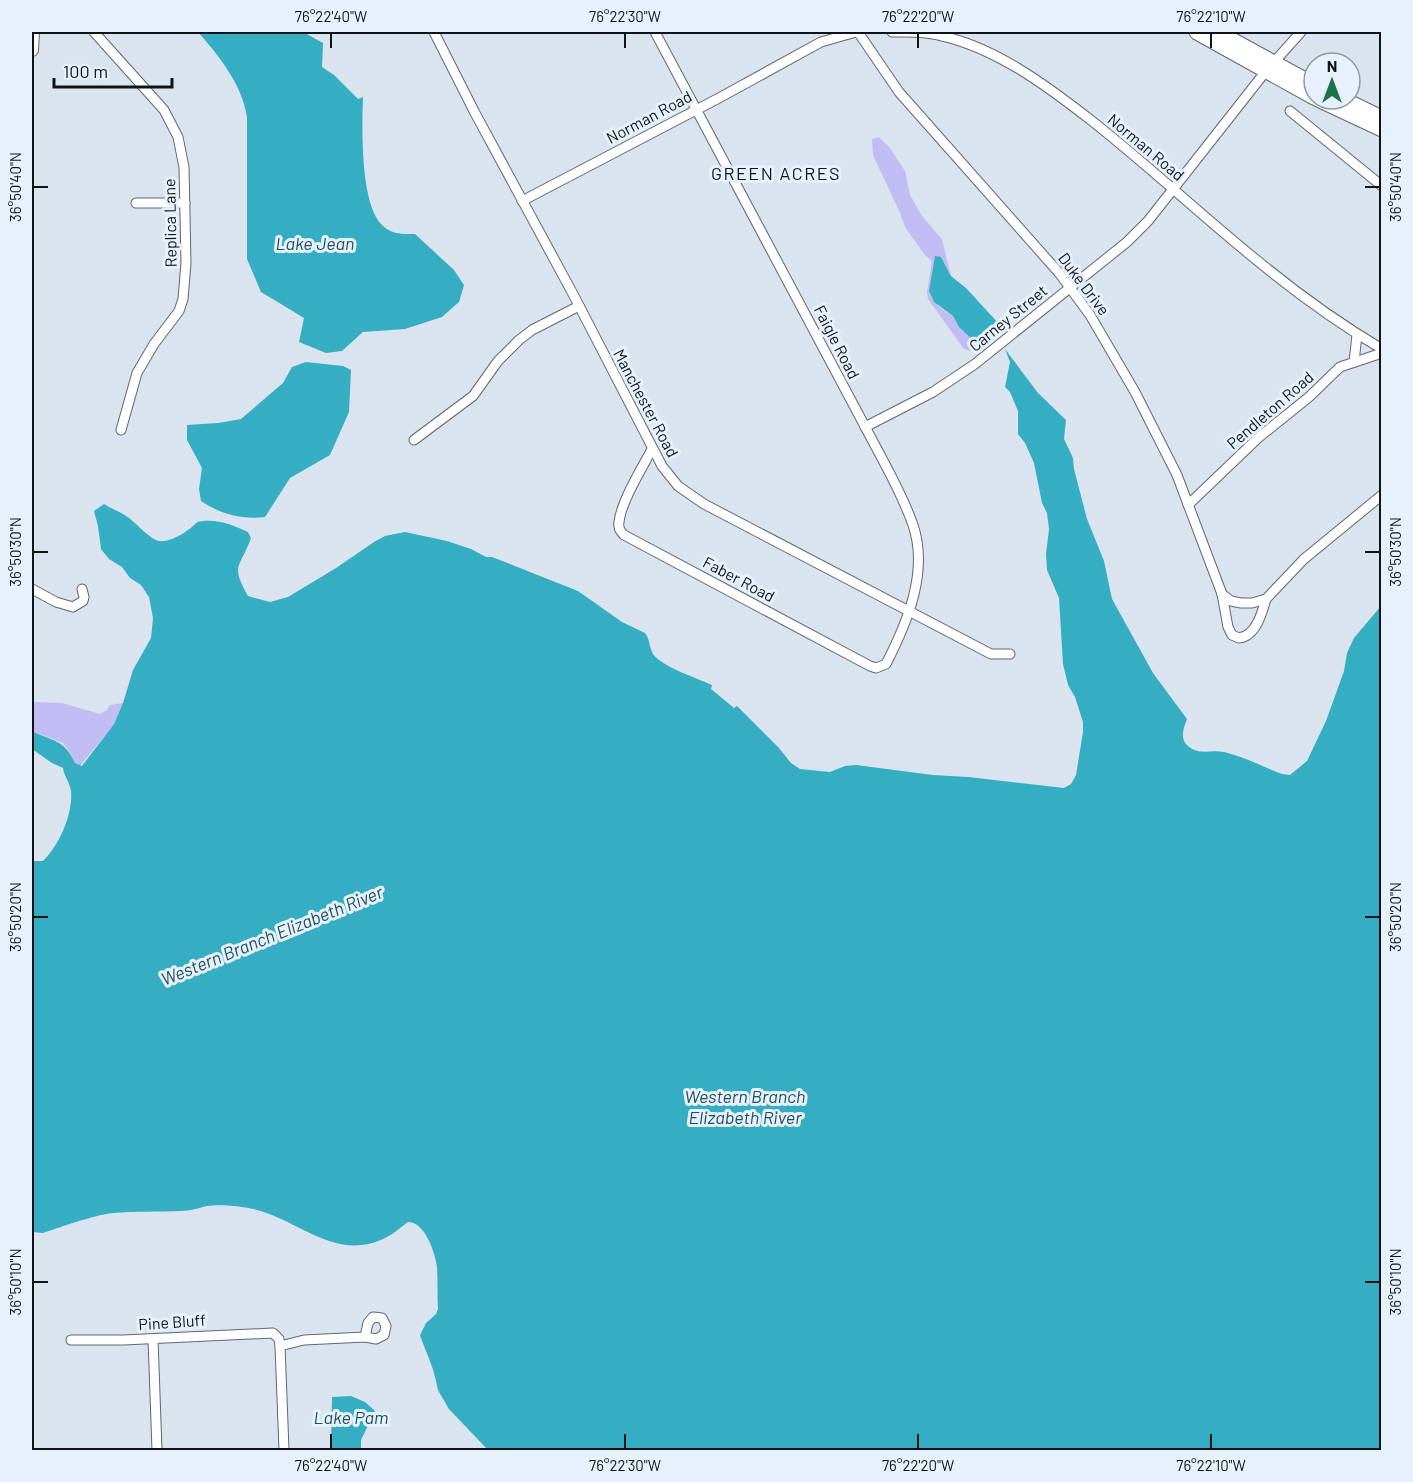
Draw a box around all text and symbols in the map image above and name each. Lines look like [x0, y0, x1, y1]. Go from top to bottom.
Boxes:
text: 76°22'40"W [295, 7, 367, 25]
text: 76°22'30"W [589, 7, 661, 25]
text: 76°22'20"W [882, 7, 954, 25]
text: 76°22'10"W [1176, 7, 1246, 25]
scale bar [54, 51, 172, 89]
north arrow [1302, 51, 1362, 111]
text: N [1327, 56, 1337, 75]
text: 100 m [63, 60, 108, 82]
street label: Norman Road [603, 86, 695, 147]
street label: Norman Road [1104, 109, 1188, 184]
text: 36°50'40"N [6, 152, 24, 222]
text: 36°50'40"N [1386, 152, 1404, 222]
district label: GREEN ACRES [711, 162, 841, 184]
street label: Replica Lane [159, 178, 180, 268]
water label: Lake Jean [276, 232, 354, 254]
street label: Duke Drive [1055, 249, 1114, 319]
street label: Carney Street [965, 280, 1050, 355]
street label: Faigle Road [811, 302, 864, 382]
street label: Manchester Road [610, 346, 683, 460]
street label: Pendleton Road [1222, 367, 1317, 452]
text: 36°50'30"N [6, 517, 24, 587]
text: 36°50'30"N [1386, 517, 1404, 587]
street label: Faber Road [700, 552, 778, 605]
water label: Western Branch Elizabeth River [157, 880, 386, 990]
text: 36°50'20"N [6, 882, 24, 952]
text: 36°50'20"N [1386, 882, 1404, 952]
water label: Western Branch Elizabeth River [684, 1085, 806, 1128]
text: 36°50'10"N [6, 1248, 24, 1316]
text: 36°50'10"N [1386, 1248, 1404, 1316]
street label: Pine Bluff [138, 1310, 207, 1333]
water label: Lake Pam [314, 1406, 388, 1428]
text: 76°22'40"W [295, 1456, 367, 1474]
text: 76°22'30"W [589, 1456, 661, 1474]
text: 76°22'20"W [882, 1456, 954, 1474]
text: 76°22'10"W [1176, 1456, 1246, 1474]

